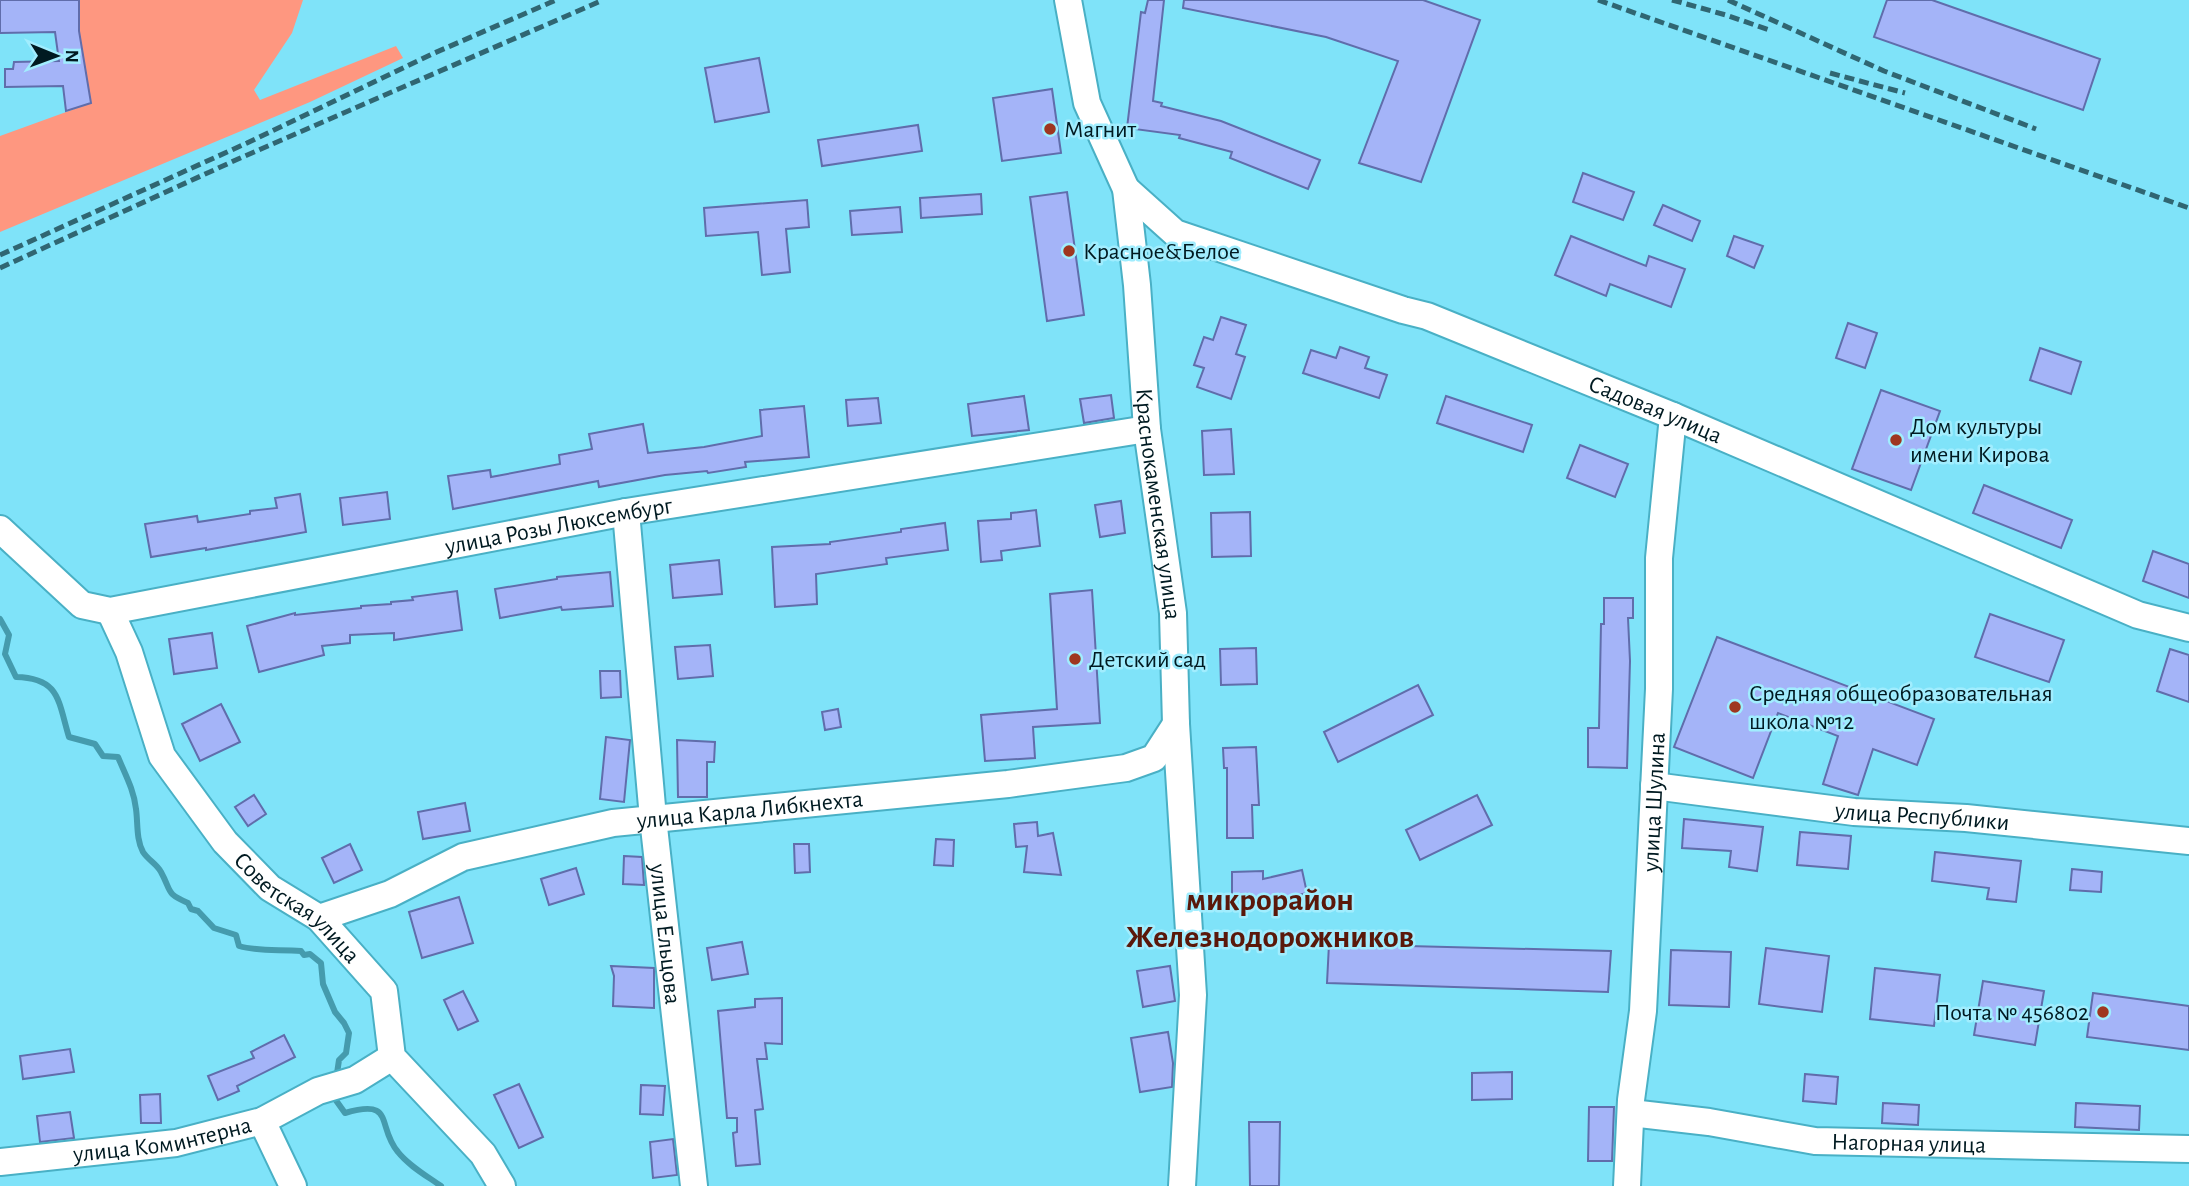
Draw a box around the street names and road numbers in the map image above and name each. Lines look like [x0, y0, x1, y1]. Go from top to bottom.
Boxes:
street label: Садовая улица [1585, 372, 1725, 449]
street label: Краснокаменская улица [1131, 387, 1184, 620]
street label: улица Розы Люксембург [442, 494, 675, 560]
street label: улица Шулина [1639, 732, 1670, 874]
street label: улица Карла Либкнехта [635, 787, 864, 834]
street label: улица Республики [1832, 798, 2011, 835]
street label: Советская улица [229, 848, 364, 968]
street label: улица Ельцова [645, 862, 685, 1006]
street label: улица Коминтерна [71, 1113, 254, 1167]
street label: Нагорная улица [1831, 1130, 1986, 1158]

